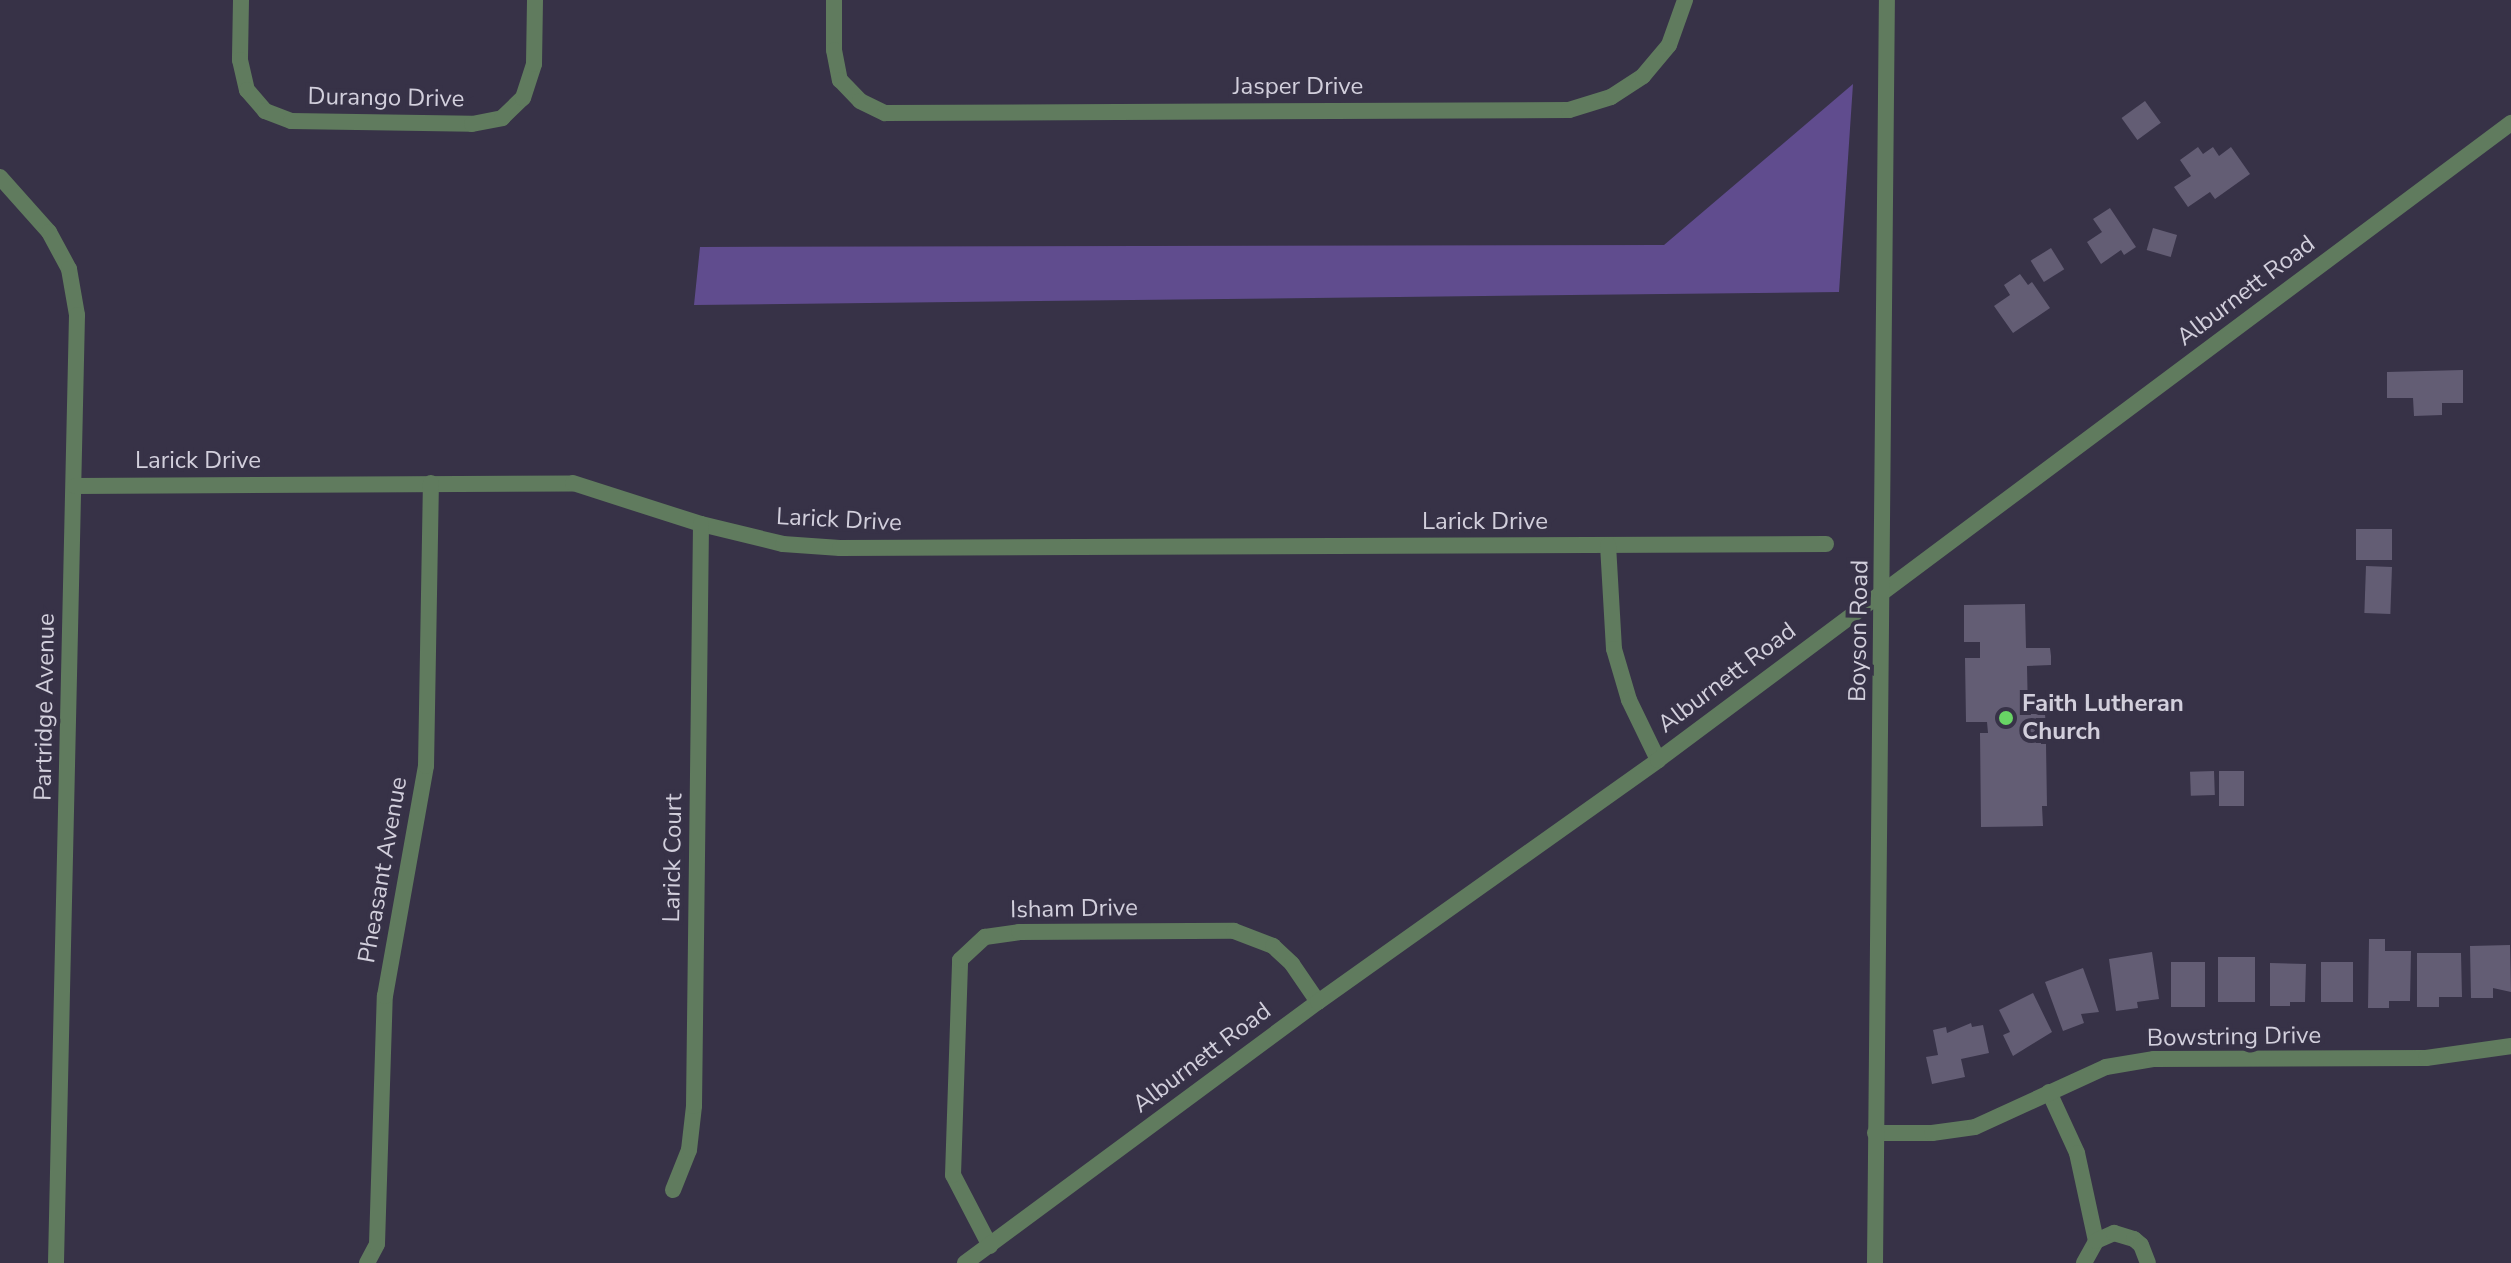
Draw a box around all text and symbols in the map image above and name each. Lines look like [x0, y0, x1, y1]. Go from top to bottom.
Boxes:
street label: Jasper Drive [1233, 73, 1363, 101]
street label: Durango Drive [307, 82, 465, 114]
street label: Alburnett Road [2171, 230, 2321, 352]
street label: Larick Drive [135, 447, 261, 475]
street label: Larick Drive [775, 502, 903, 538]
street label: Larick Drive [1422, 508, 1548, 536]
street label: Boyson Road [1843, 560, 1875, 702]
street label: Partridge Avenue [29, 613, 61, 801]
street label: Alburnett Road [1652, 617, 1802, 739]
place label: Faith Lutheran Church [2022, 690, 2184, 746]
marker: Faith Lutheran Church [1997, 709, 2015, 727]
street label: Pheasant Avenue [352, 775, 414, 965]
street label: Larick Court [657, 793, 689, 923]
street label: Isham Drive [1010, 893, 1138, 925]
street label: Alburnett Road [1127, 997, 1277, 1119]
street label: Bowstring Drive [2147, 1021, 2321, 1053]

